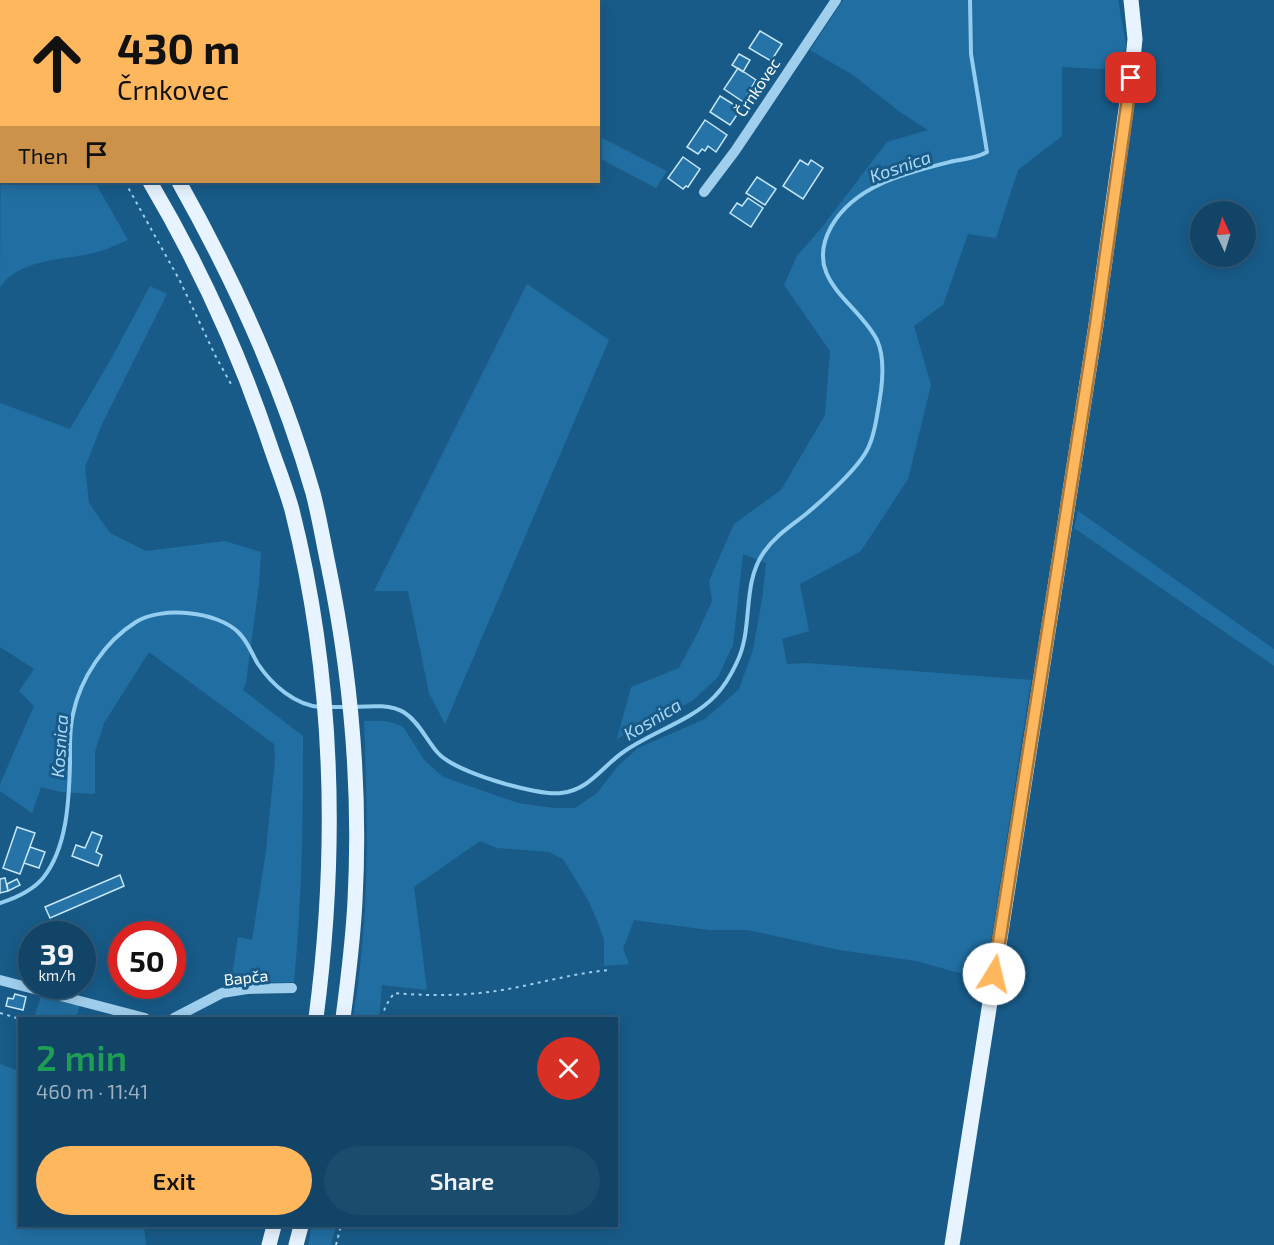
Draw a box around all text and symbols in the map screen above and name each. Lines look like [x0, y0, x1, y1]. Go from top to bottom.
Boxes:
text: 430 m [117, 22, 240, 72]
icon: ahead [18, 24, 96, 102]
pin [1105, 52, 1156, 103]
street label: Črnkovec [731, 54, 784, 120]
icon: arrive [1114, 61, 1147, 94]
text: Črnkovec [117, 73, 229, 105]
icon: arrive [80, 138, 113, 171]
text: Then [18, 142, 68, 168]
water label: Kosnica [866, 145, 934, 187]
north arrow [1190, 201, 1256, 267]
map controls [1190, 201, 1256, 267]
water label: Kosnica [619, 693, 685, 745]
water label: Kosnica [46, 714, 72, 778]
speed limit sign: 50 [108, 921, 186, 999]
text: 39 [40, 935, 74, 971]
position arrow [962, 942, 1026, 1006]
street label: Bapča [223, 965, 269, 989]
text: km/h [38, 966, 76, 984]
text: 2 min [36, 1035, 127, 1078]
button: close [537, 1037, 600, 1100]
text: 460 m · 11:41 [36, 1079, 148, 1103]
button: Exit [36, 1146, 312, 1215]
button: Share [324, 1146, 600, 1215]

